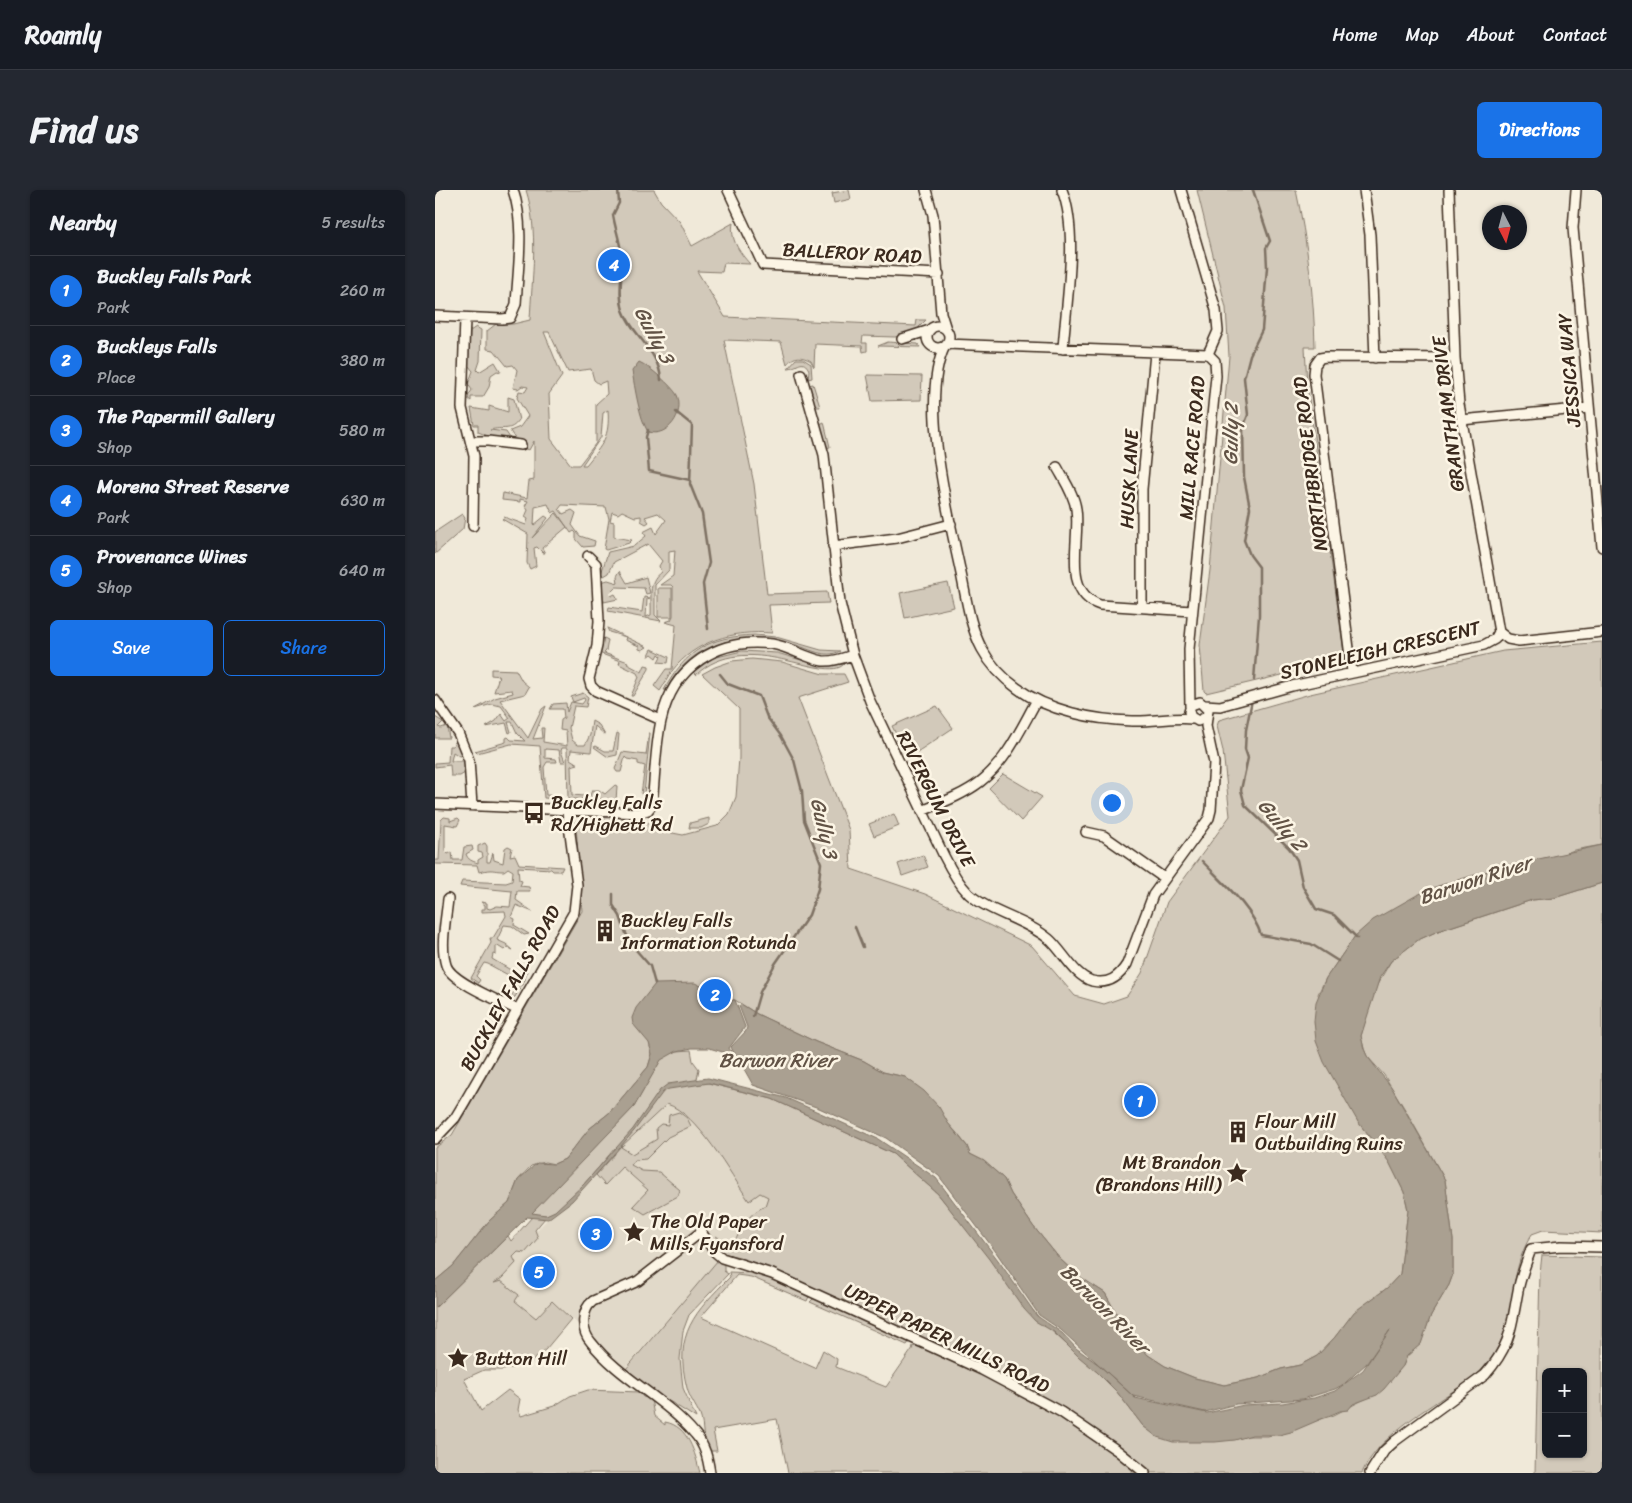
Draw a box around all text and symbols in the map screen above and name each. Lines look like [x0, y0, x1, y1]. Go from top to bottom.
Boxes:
text: Roamly [25, 14, 101, 56]
text: Home [1333, 19, 1378, 51]
text: Map [1406, 19, 1439, 51]
text: About [1467, 19, 1515, 51]
text: Contact [1543, 19, 1607, 51]
text: Find us [30, 99, 138, 161]
button: Directions [1477, 102, 1602, 158]
text: Nearby [50, 204, 116, 242]
north arrow [1482, 205, 1527, 250]
text: 5 results [321, 208, 385, 237]
street label: BALLEROY ROAD [782, 233, 923, 273]
pin: 4 [598, 246, 630, 284]
text: Buckley Falls Park [97, 260, 252, 293]
text: 1 [63, 276, 69, 305]
text: 260 m [340, 276, 385, 305]
text: Park [97, 293, 130, 322]
water label: Gully 3 [624, 300, 685, 373]
street label: JESSICA WAY [1548, 311, 1591, 429]
text: Buckleys Falls [97, 330, 217, 363]
street label: GRANTHAM DRIVE [1422, 333, 1474, 494]
text: 2 [61, 346, 71, 375]
text: 380 m [340, 346, 385, 375]
text: Place [97, 363, 136, 392]
street label: MILL RACE ROAD [1169, 374, 1215, 521]
street label: NORTHBRIDGE ROAD [1283, 374, 1337, 553]
text: The Papermill Gallery [97, 400, 275, 433]
water label: Gully 2 [1213, 400, 1249, 465]
text: 3 [62, 416, 70, 445]
text: 580 m [339, 416, 385, 445]
street label: HUSK LANE [1110, 427, 1148, 529]
text: Shop [97, 433, 132, 462]
text: Morena Street Reserve [97, 470, 289, 503]
text: 4 [61, 486, 71, 515]
text: 630 m [341, 486, 385, 515]
text: Park [97, 503, 130, 532]
text: Provenance Wines [97, 540, 247, 573]
text: 5 [61, 556, 71, 585]
text: 640 m [339, 556, 385, 585]
text: Shop [97, 573, 132, 602]
street label: STONELEIGH CRESCENT [1277, 611, 1485, 689]
button: Save [50, 620, 213, 676]
button: Share [223, 620, 385, 676]
street label: RIVERGUM DRIVE [887, 725, 985, 874]
place label: Buckley Falls Rd/Highett Rd [551, 786, 674, 841]
your location [1099, 790, 1125, 816]
water label: Gully 2 [1249, 790, 1317, 862]
water label: Gully 3 [800, 794, 849, 865]
bus stop icon: Buckley Falls Rd/Highett Rd [521, 800, 547, 826]
water label: Barwon River [1414, 844, 1539, 915]
street label: BUCKLEY FALLS ROAD [451, 898, 570, 1077]
place label: Buckley Falls Information Rotunda [620, 904, 797, 959]
building icon: Buckley Falls Information Rotunda [592, 918, 618, 944]
pin: 2 [699, 976, 731, 1014]
water label: Barwon River [719, 1043, 839, 1078]
pin: 1 [1124, 1082, 1156, 1120]
place label: Flour Mill Outbuilding Ruins [1255, 1105, 1403, 1160]
building icon: Flour Mill Outbuilding Ruins [1225, 1119, 1251, 1145]
place label: Mt Brandon (Brandons Hill) [1095, 1146, 1222, 1201]
place icon: Mt Brandon (Brandons Hill) [1224, 1160, 1250, 1186]
place label: The Old Paper Mills, Fyansford [650, 1205, 785, 1260]
pin: 3 [580, 1215, 612, 1253]
place icon: The Old Paper Mills, Fyansford [621, 1219, 647, 1245]
pin: 5 [523, 1253, 555, 1291]
water label: Barwon River [1051, 1255, 1161, 1365]
street label: UPPER PAPER MILLS ROAD [838, 1274, 1056, 1403]
place label: Button Hill [475, 1342, 568, 1375]
place icon: Button Hill [445, 1345, 471, 1371]
map controls [1542, 1368, 1587, 1458]
button: + [1542, 1368, 1587, 1413]
button: − [1542, 1413, 1587, 1458]

